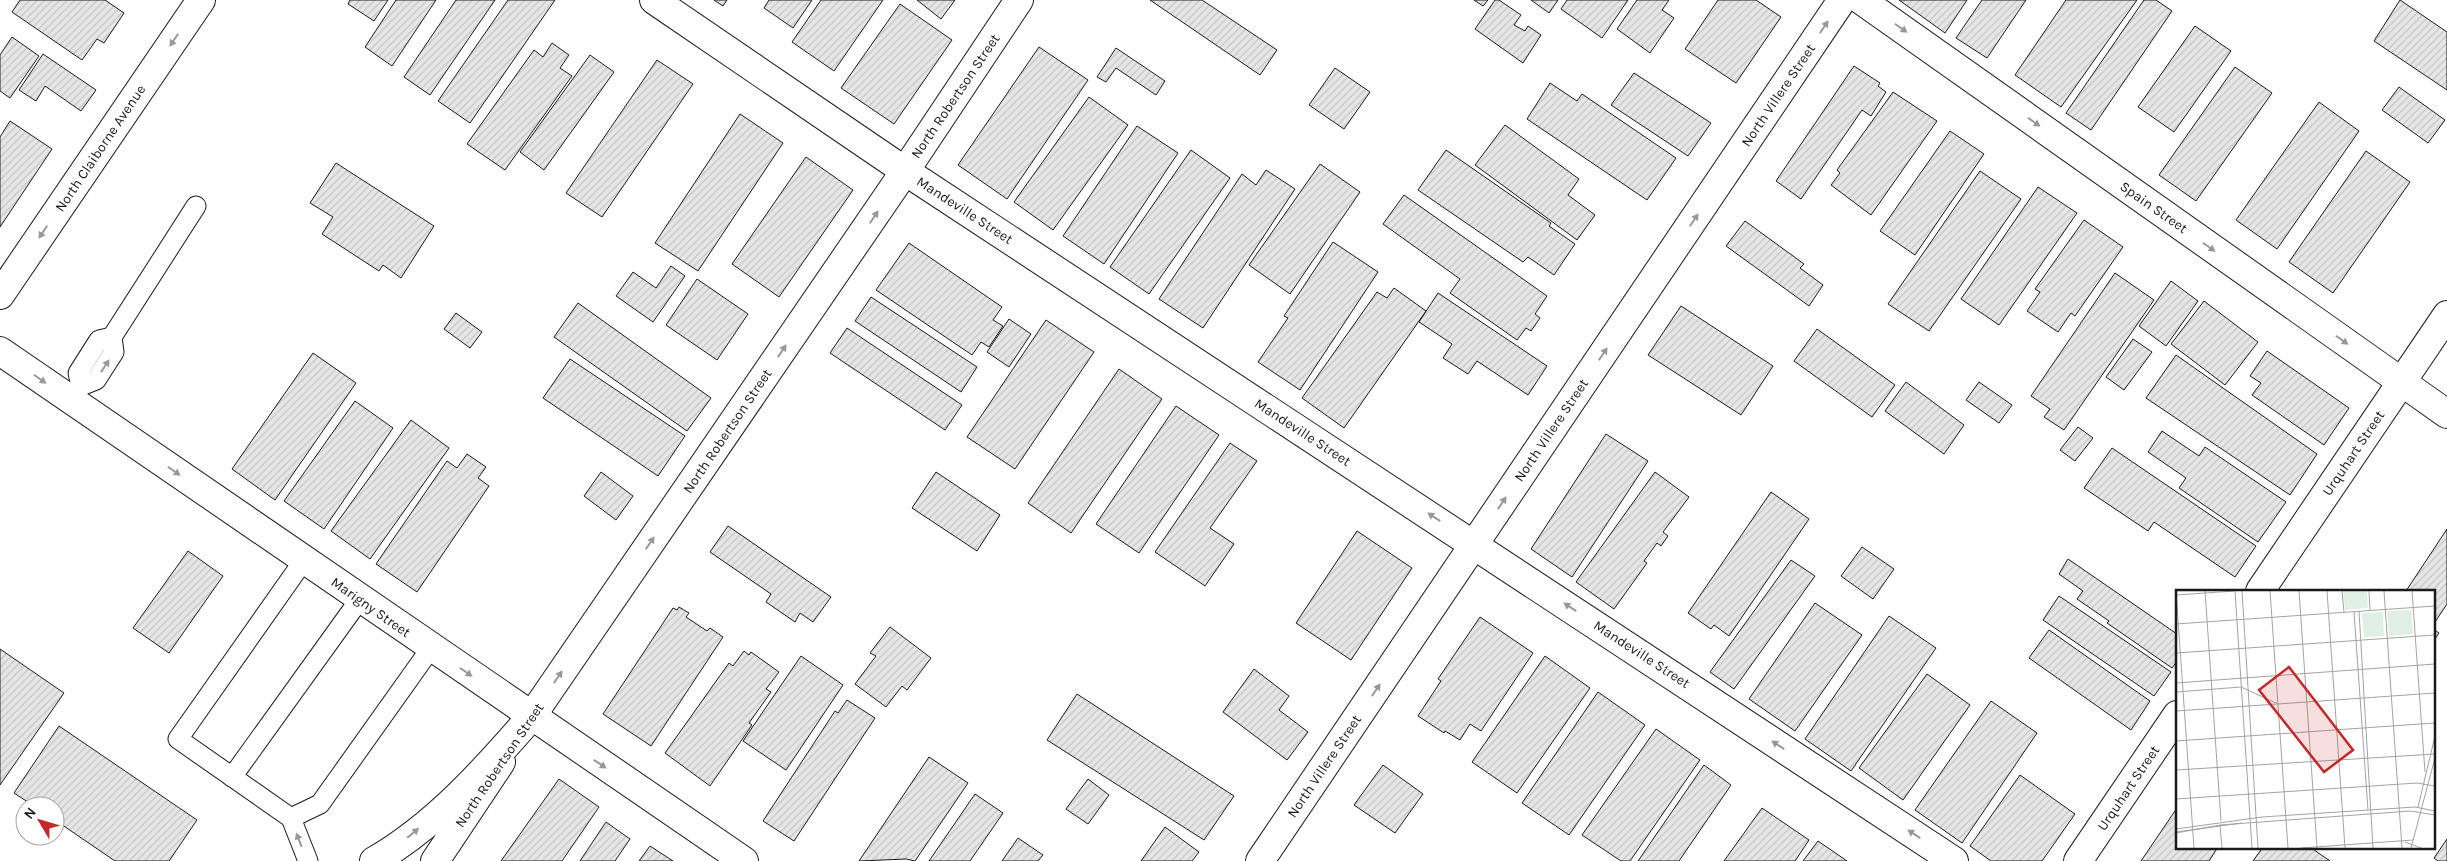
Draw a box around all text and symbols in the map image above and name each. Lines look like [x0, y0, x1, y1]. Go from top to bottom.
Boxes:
one-way arrow [1819, 20, 1829, 34]
one-way arrow [1894, 23, 1908, 33]
street label: North Robertson Street [907, 31, 1003, 162]
one-way arrow [169, 34, 178, 47]
street label: North Villere Street [1738, 41, 1819, 150]
street label: North Claiborne Avenue [51, 81, 149, 215]
one-way arrow [2027, 117, 2041, 127]
street label: Mandeville Street [913, 173, 1016, 248]
street label: Spain Street [2117, 178, 2191, 237]
one-way arrow [869, 210, 879, 224]
one-way arrow [1689, 213, 1699, 227]
one-way arrow [38, 226, 48, 239]
one-way arrow [2202, 241, 2215, 252]
one-way arrow [2335, 335, 2348, 346]
one-way arrow [777, 344, 787, 358]
one-way arrow [1598, 348, 1608, 361]
one-way arrow [100, 360, 110, 373]
street label: North Robertson Street [679, 366, 775, 497]
one-way arrow [33, 374, 47, 384]
street label: North Villere Street [1511, 376, 1592, 485]
street label: Mandeville Street [1251, 395, 1354, 470]
street label: Urquhart Street [2319, 407, 2388, 499]
one-way arrow [167, 466, 181, 476]
one-way arrow [1497, 497, 1507, 510]
one-way arrow [1427, 512, 1441, 522]
one-way arrow [645, 536, 655, 550]
street label: Marigny Street [328, 574, 414, 641]
inset map [2176, 590, 2434, 848]
one-way arrow [1563, 602, 1576, 612]
street label: Mandeville Street [1590, 617, 1693, 692]
one-way arrow [459, 667, 473, 677]
one-way arrow [554, 670, 563, 684]
one-way arrow [1371, 683, 1380, 697]
street label: North Robertson Street [451, 700, 547, 831]
street label: North Villere Street [1284, 712, 1365, 821]
one-way arrow [1772, 740, 1785, 749]
street label: Urquhart Street [2094, 742, 2163, 834]
one-way arrow [594, 759, 607, 769]
north arrow [15, 796, 65, 846]
text: N [20, 804, 40, 822]
one-way arrow [407, 828, 420, 839]
one-way arrow [1907, 829, 1921, 839]
one-way arrow [295, 832, 303, 847]

